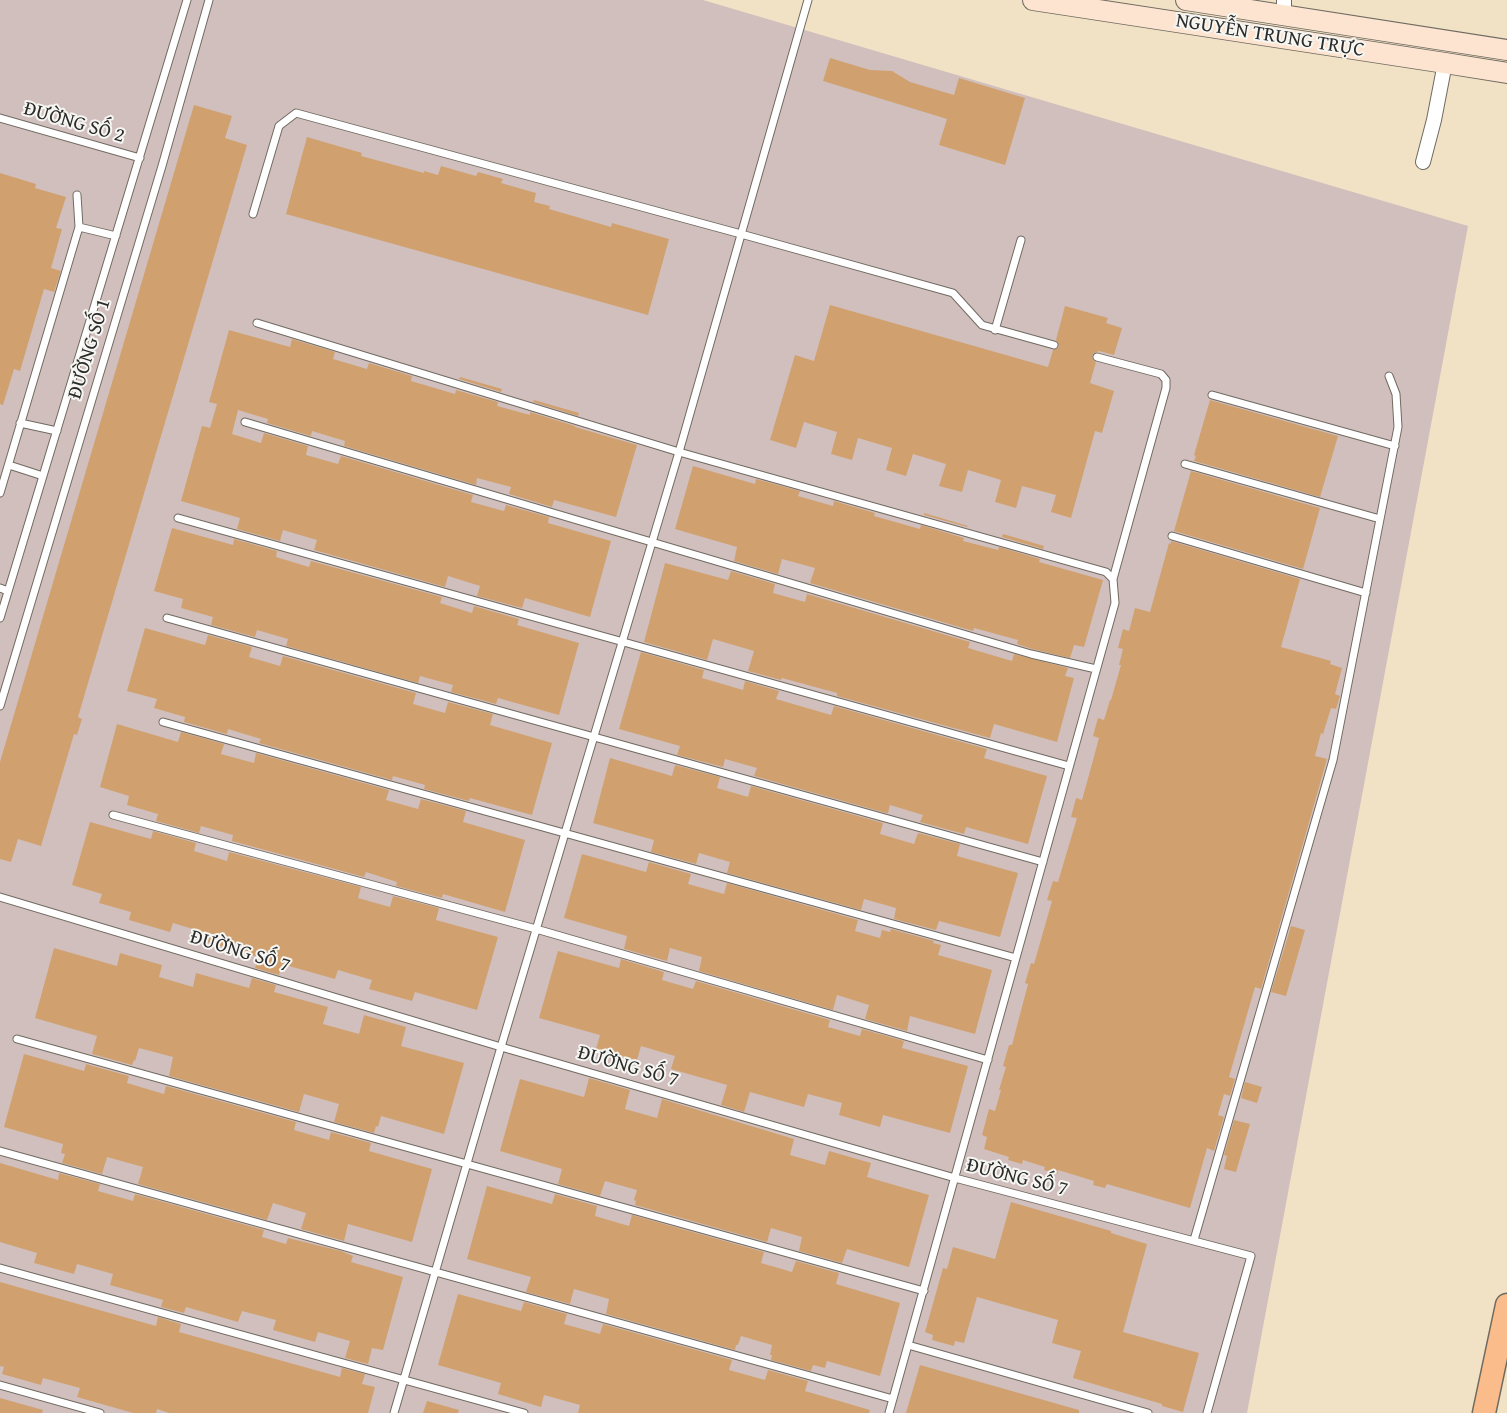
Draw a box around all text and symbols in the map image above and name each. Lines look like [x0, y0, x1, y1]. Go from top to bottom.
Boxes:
street label: NGUYỄN TRUNG TRỰC [1174, 9, 1366, 63]
street label: ĐƯỜNG SỐ 2 [21, 97, 127, 149]
street label: ĐƯỜNG SỐ 1 [63, 296, 117, 402]
street label: ĐƯỜNG SỐ 7 [187, 925, 293, 979]
street label: ĐƯỜNG SỐ 7 [575, 1041, 681, 1093]
street label: ĐƯỜNG SỐ 7 [964, 1154, 1070, 1202]

